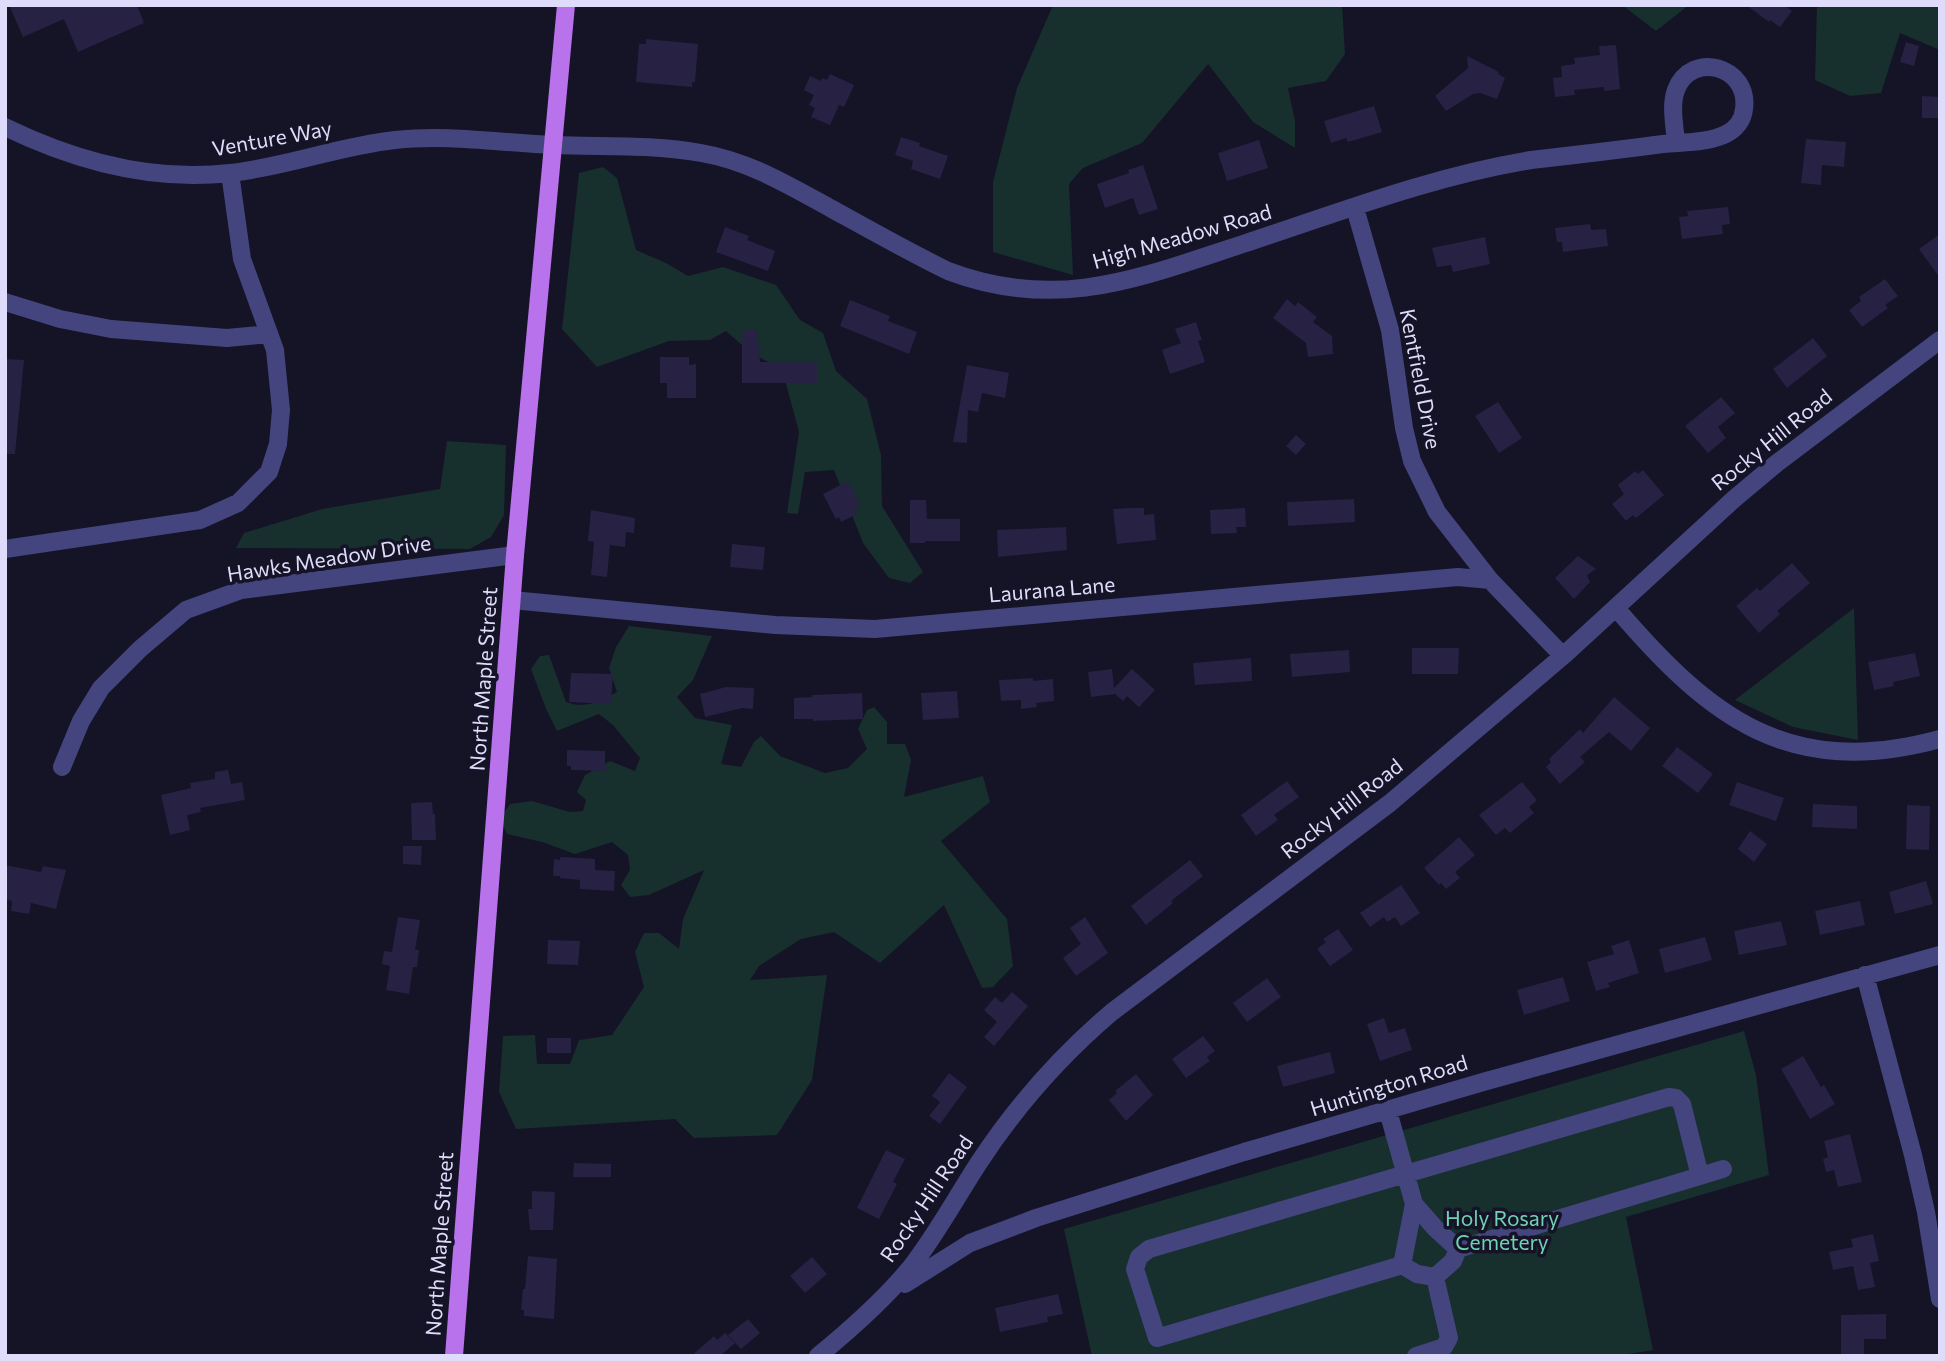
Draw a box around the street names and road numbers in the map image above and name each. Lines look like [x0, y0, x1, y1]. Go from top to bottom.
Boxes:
street label: Venture Way [210, 115, 334, 160]
street label: High Meadow Road [1089, 198, 1274, 273]
street label: Kentfield Drive [1396, 307, 1447, 451]
street label: Rocky Hill Road [1706, 383, 1836, 495]
street label: Hawks Meadow Drive [225, 529, 433, 586]
street label: Laurana Lane [987, 571, 1116, 606]
street label: North Maple Street [464, 586, 501, 772]
street label: Rocky Hill Road [1275, 753, 1407, 863]
street label: Huntington Road [1307, 1049, 1470, 1120]
street label: Rocky Hill Road [874, 1130, 977, 1266]
street label: North Maple Street [420, 1151, 457, 1337]

